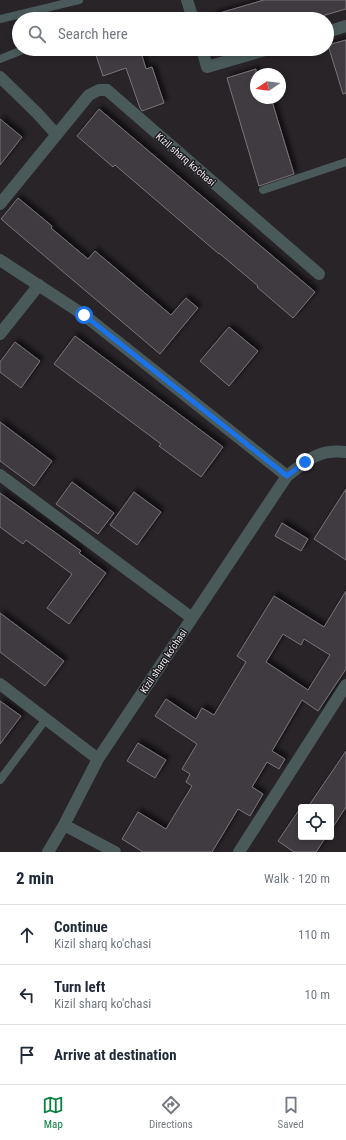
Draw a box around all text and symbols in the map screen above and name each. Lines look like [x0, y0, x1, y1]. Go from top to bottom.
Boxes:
search box [12, 12, 334, 56]
icon: search [26, 23, 48, 45]
text: Search here [58, 25, 128, 43]
north arrow [250, 68, 286, 104]
street label: Kizil sharq ko'chasi [154, 131, 218, 188]
route start [75, 306, 93, 324]
route end [296, 453, 314, 471]
street label: Kizil sharq ko'chasi [138, 627, 189, 695]
map controls [298, 804, 334, 840]
button: locate [298, 804, 334, 840]
text: 2 min [16, 868, 54, 888]
text: Walk · 120 m [264, 871, 330, 886]
text: Continue [54, 918, 108, 936]
icon: ahead [16, 924, 38, 946]
text: 110 m [298, 927, 330, 942]
text: Kizil sharq ko'chasi [54, 936, 151, 951]
text: Turn left [54, 978, 105, 996]
icon: left [16, 984, 38, 1006]
text: 10 m [304, 987, 330, 1002]
text: Kizil sharq ko'chasi [54, 996, 151, 1011]
icon: arrive [16, 1044, 38, 1066]
text: Arrive at destination [54, 1046, 177, 1064]
tab: Map [42, 1094, 64, 1131]
tab: Directions [149, 1094, 193, 1131]
tab: Saved [278, 1094, 304, 1131]

